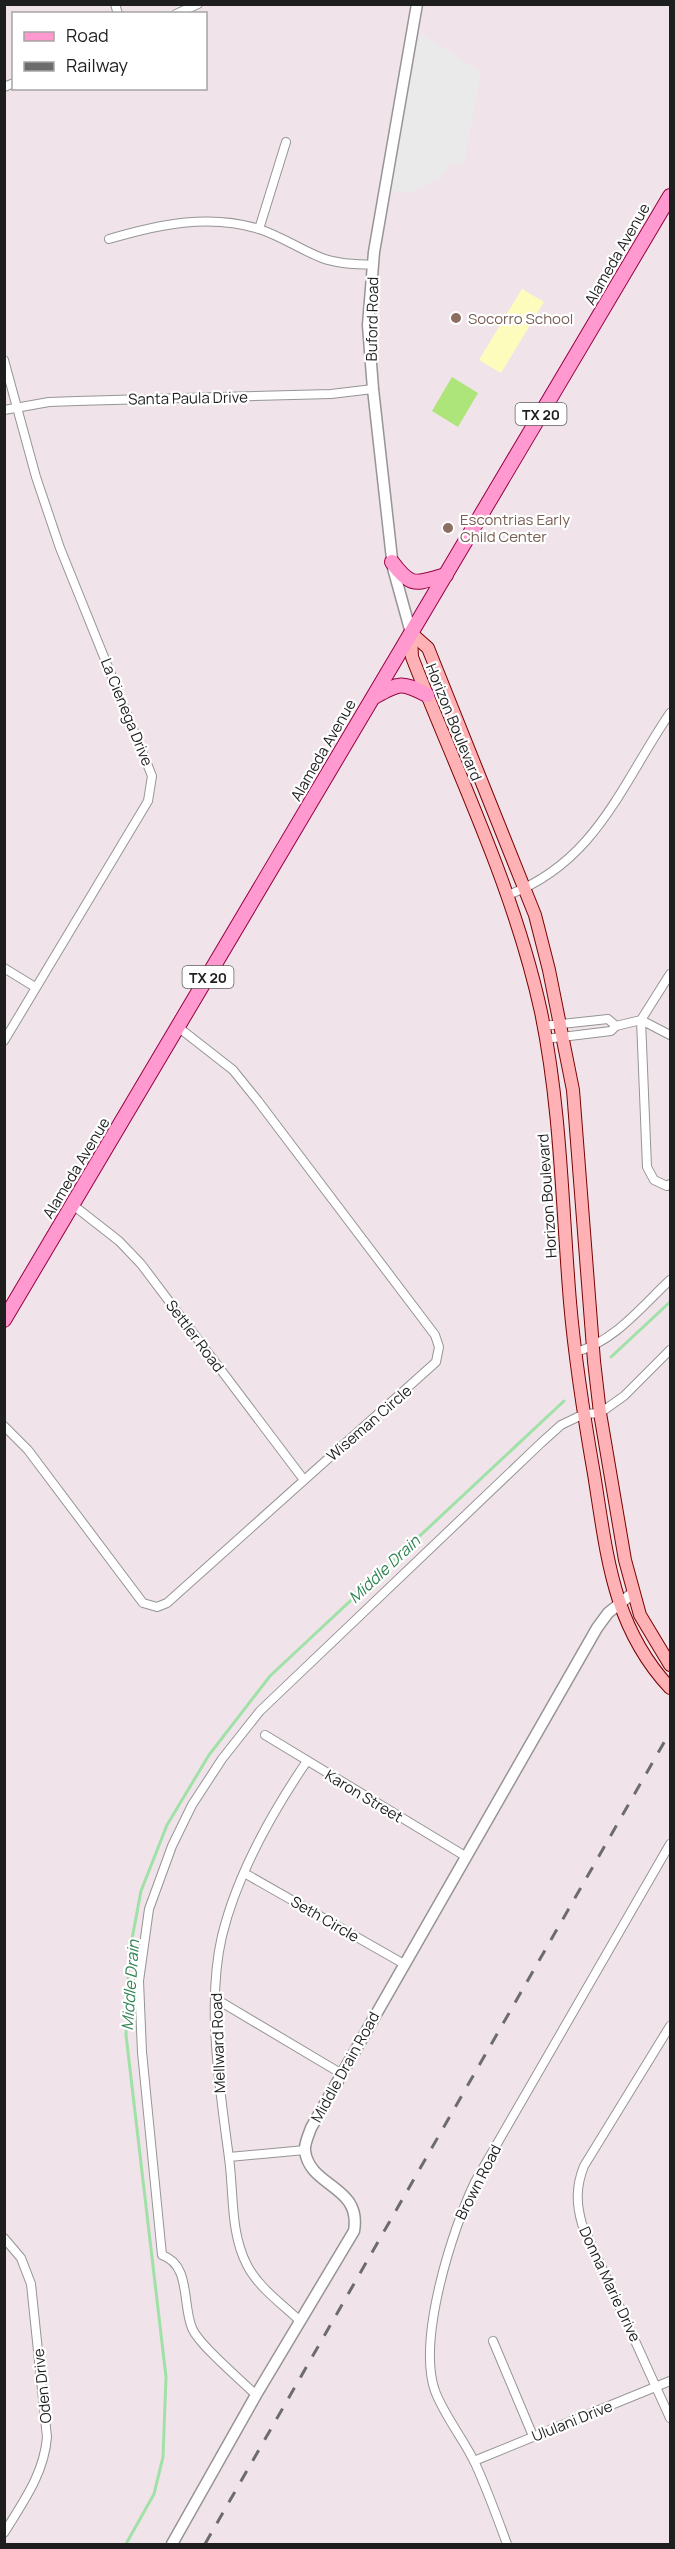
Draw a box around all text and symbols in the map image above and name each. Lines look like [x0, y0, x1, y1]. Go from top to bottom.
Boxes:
legend [12, 12, 207, 90]
text: Road [66, 23, 109, 47]
text: Railway [66, 53, 128, 77]
street label: Alameda Avenue [579, 199, 655, 309]
street label: Buford Road [361, 276, 383, 362]
place label: Socorro School [468, 308, 573, 329]
marker: Socorro School [449, 311, 463, 325]
street label: Santa Paula Drive [128, 386, 248, 410]
road number: TX 20 [516, 403, 566, 425]
place label: Escontrias Early Child Center [460, 509, 570, 547]
marker: Escontrias Early Child Center [441, 521, 455, 535]
street label: La Cienega Drive [96, 655, 158, 769]
street label: Horizon Boulevard [421, 660, 487, 784]
street label: Alameda Avenue [285, 695, 361, 805]
road number: TX 20 [182, 966, 234, 988]
street label: Alameda Avenue [38, 1113, 115, 1222]
street label: Horizon Boulevard [532, 1133, 562, 1259]
street label: Settler Road [161, 1296, 229, 1376]
street label: Wiseman Circle [322, 1380, 416, 1466]
water label: Middle Drain [343, 1530, 425, 1608]
street label: Karon Street [321, 1765, 407, 1827]
street label: Seth Circle [287, 1891, 363, 1947]
water label: Middle Drain [116, 1938, 144, 2031]
street label: Mellward Road [206, 1992, 230, 2094]
street label: Middle Drain Road [306, 2008, 384, 2126]
street label: Brown Road [450, 2141, 506, 2223]
street label: Donna Marie Drive [574, 2223, 646, 2345]
street label: Oden Drive [28, 2347, 56, 2425]
street label: Ululani Drive [529, 2395, 616, 2447]

